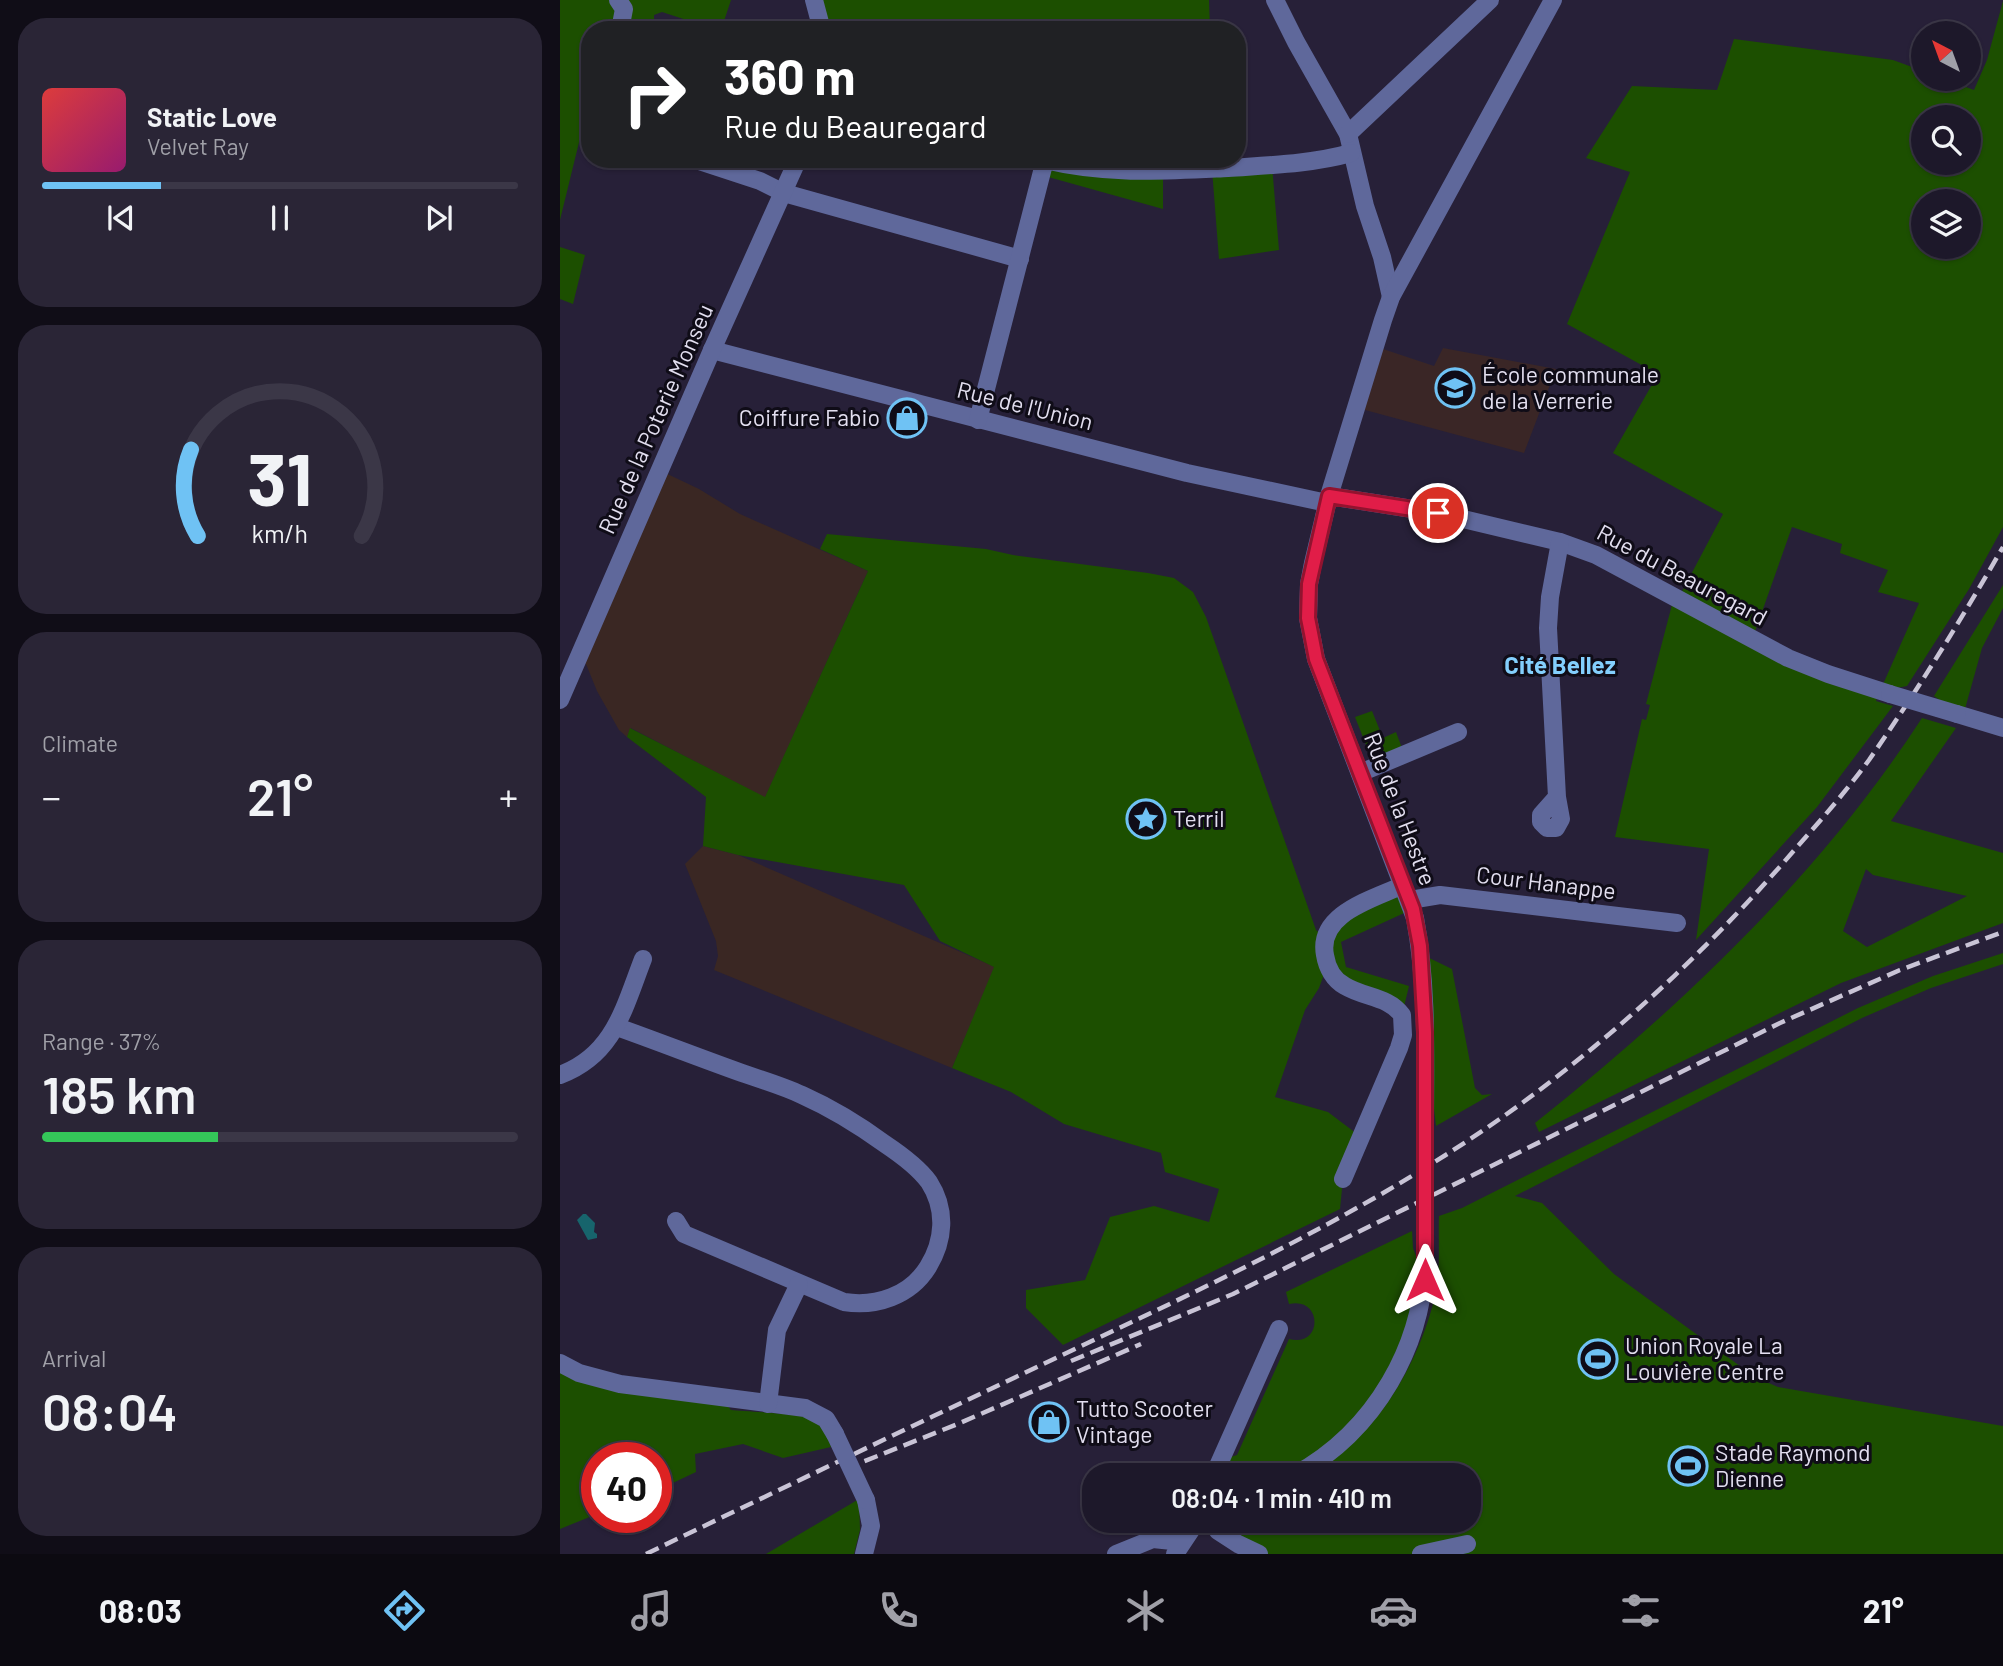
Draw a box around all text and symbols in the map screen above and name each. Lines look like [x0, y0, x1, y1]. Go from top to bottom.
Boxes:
north arrow [1911, 21, 1981, 91]
map controls [1911, 21, 1981, 259]
text: 360 m [724, 46, 855, 105]
icon: right [609, 49, 700, 140]
text: Static Love [147, 101, 277, 132]
button: search [1911, 105, 1981, 175]
text: Rue du Beauregard [724, 106, 987, 144]
text: Velvet Ray [147, 132, 249, 160]
button: layers [1911, 189, 1981, 259]
icon: previous [102, 199, 140, 237]
icon: pause [261, 199, 299, 237]
icon: next [420, 199, 458, 237]
street label: Rue de la Poterie Monseu [592, 299, 718, 538]
place label: École communale de la Verrerie [1482, 360, 1659, 414]
school or university icon: École communale de la Verrerie [1434, 367, 1476, 409]
street label: Rue de l'Union [954, 375, 1096, 435]
shop icon: Coiffure Fabio [886, 397, 928, 439]
place label: Coiffure Fabio [739, 403, 880, 431]
text: 31 [248, 433, 312, 521]
pin [1408, 483, 1468, 543]
icon: arrive [1419, 494, 1457, 532]
street label: Rue du Beauregard [1593, 517, 1772, 631]
text: km/h [252, 518, 308, 548]
district label: Cité Bellez [1504, 650, 1616, 679]
street label: Rue de la Hestre [1359, 728, 1443, 889]
text: Climate [42, 729, 118, 757]
text: 21° [247, 764, 313, 826]
text: − [42, 773, 61, 819]
text: + [499, 773, 518, 819]
place icon: Terril [1125, 798, 1167, 840]
place label: Terril [1173, 804, 1225, 832]
street label: Cour Hanappe [1475, 860, 1617, 904]
text: Range · 37% [42, 1027, 161, 1055]
text: 185 km [42, 1062, 196, 1124]
position arrow [1388, 1243, 1462, 1317]
place label: Union Royale La Louvière Centre [1625, 1331, 1785, 1385]
sports icon: Union Royale La Louvière Centre [1577, 1338, 1619, 1380]
text: Arrival [42, 1344, 106, 1372]
text: 08:04 [42, 1379, 178, 1441]
place label: Tutto Scooter Vintage [1076, 1394, 1214, 1448]
shop icon: Tutto Scooter Vintage [1028, 1401, 1070, 1443]
place label: Stade Raymond Dienne [1715, 1438, 1870, 1492]
speed limit sign: 40 [581, 1442, 672, 1533]
sports icon: Stade Raymond Dienne [1667, 1445, 1709, 1487]
text: 08:04 · 1 min · 410 m [1171, 1482, 1392, 1513]
icon: directions [380, 1586, 429, 1635]
icon: music [627, 1586, 676, 1635]
icon: phone [874, 1586, 923, 1635]
icon: climate [1121, 1586, 1170, 1635]
icon: car [1369, 1586, 1418, 1635]
icon: filters [1616, 1586, 1665, 1635]
text: 08:03 [99, 1591, 182, 1629]
text: 21° [1863, 1591, 1904, 1629]

